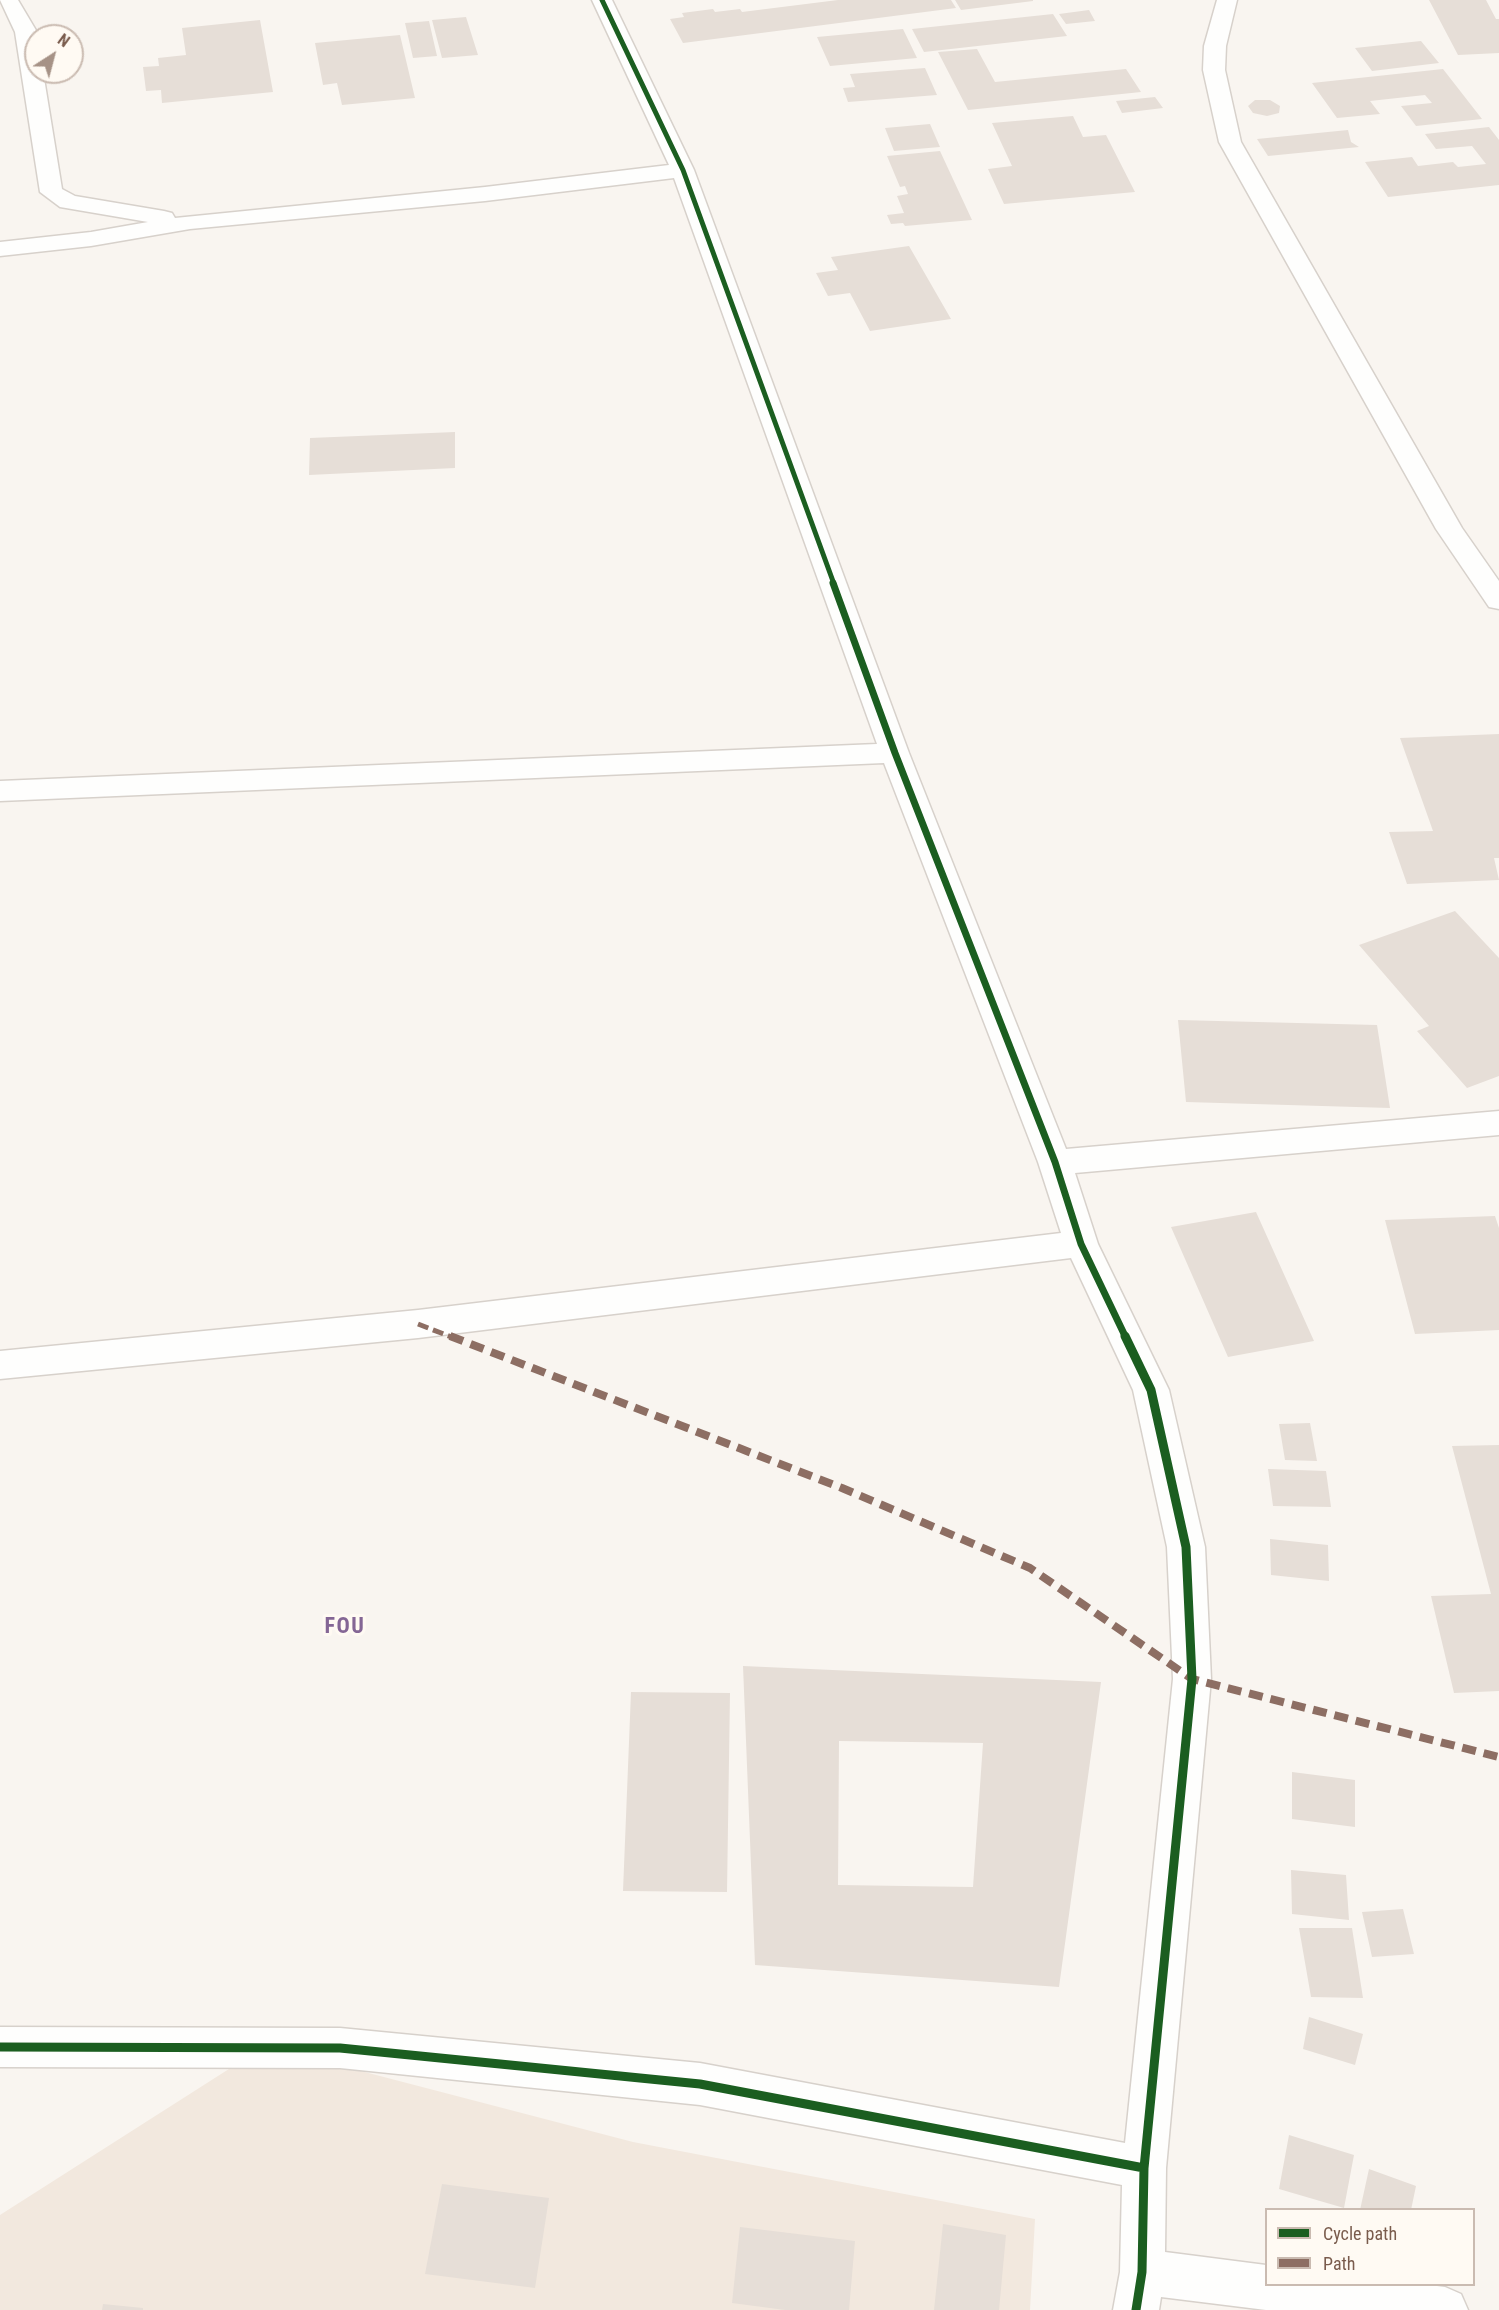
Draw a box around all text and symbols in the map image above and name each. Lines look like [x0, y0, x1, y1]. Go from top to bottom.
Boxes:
north arrow [24, 24, 84, 84]
text: N [54, 30, 73, 51]
district label: FOU [325, 1614, 365, 1640]
legend [1265, 2208, 1475, 2286]
text: Cycle path [1323, 2223, 1397, 2244]
text: Path [1323, 2253, 1356, 2274]

